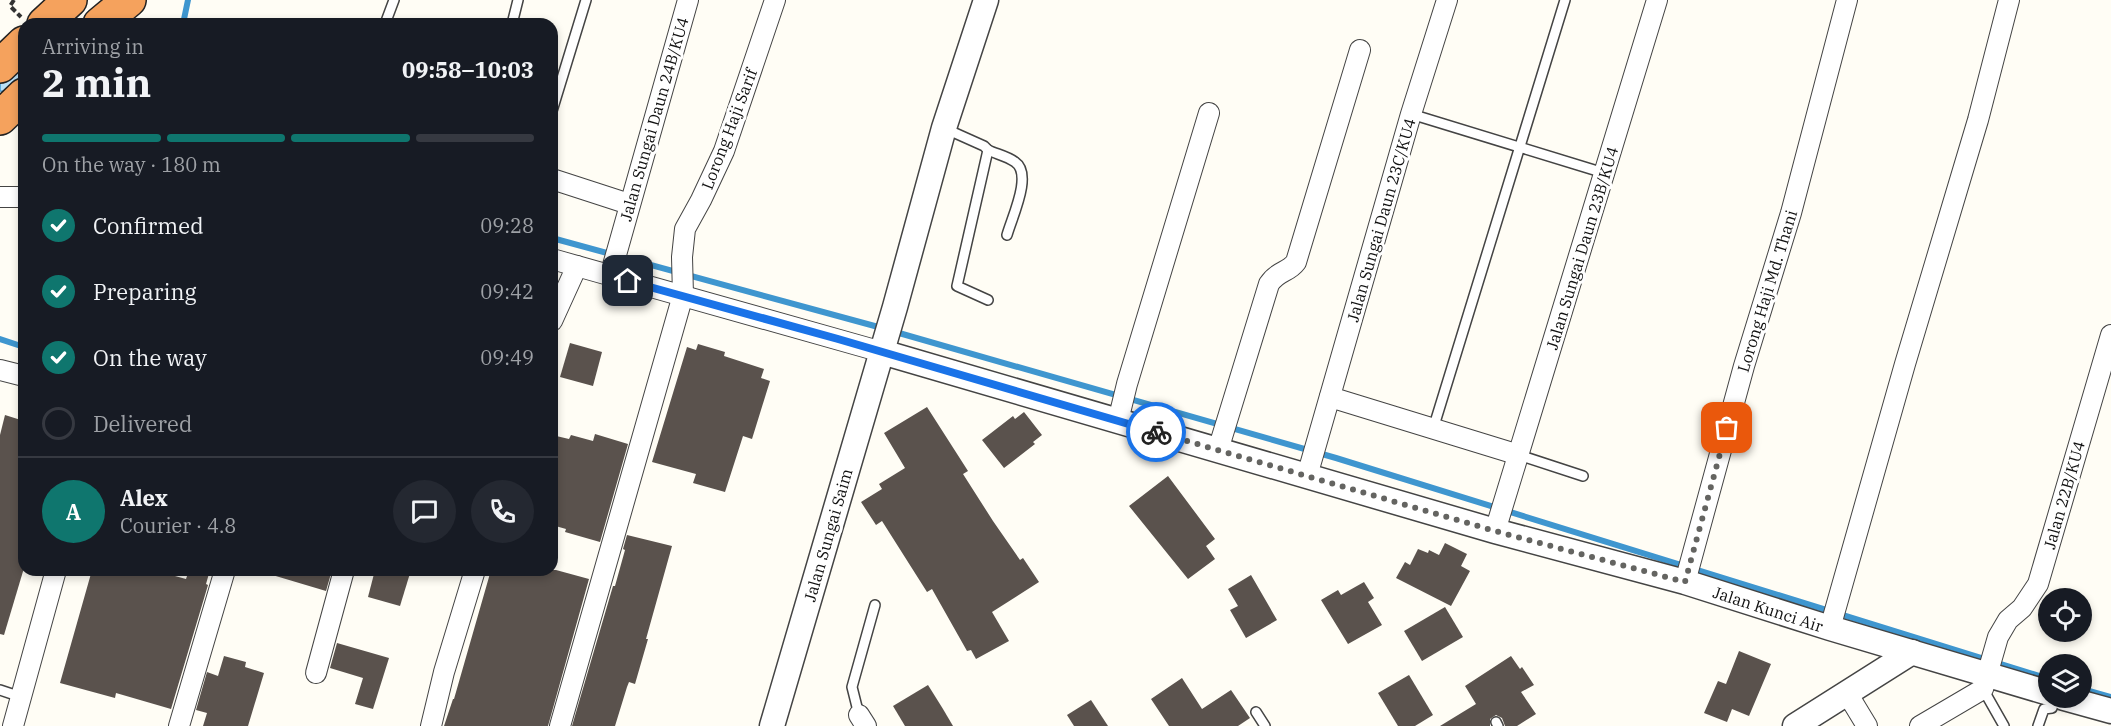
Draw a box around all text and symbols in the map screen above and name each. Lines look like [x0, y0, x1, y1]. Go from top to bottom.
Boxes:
street label: Jalan Sungai Daun 24B/KU4 [615, 15, 693, 223]
text: Arriving in [42, 33, 144, 60]
text: 09:58–10:03 [402, 55, 534, 84]
text: 2 min [42, 57, 151, 108]
street label: Lorong Haji Sarif [697, 64, 762, 192]
street label: Jalan Sungai Daun 23C/KU4 [1342, 116, 1420, 324]
street label: Jalan Sungai Daun 23B/KU4 [1542, 144, 1622, 352]
text: On the way · 180 m [42, 151, 221, 178]
street label: Lorong Haji Md. Thani [1733, 208, 1801, 374]
icon: check [42, 209, 75, 242]
text: Confirmed [93, 211, 204, 240]
text: 09:28 [480, 212, 534, 239]
pin [602, 255, 653, 306]
icon: home [611, 264, 644, 297]
icon: check [42, 275, 75, 308]
text: Preparing [93, 277, 197, 306]
text: 09:42 [480, 278, 534, 305]
icon: check [42, 341, 75, 374]
text: On the way [93, 343, 207, 372]
text: 09:49 [480, 344, 534, 371]
courier [1126, 402, 1186, 462]
pin [1701, 402, 1752, 453]
text: Delivered [93, 409, 192, 438]
icon: bag [1710, 411, 1743, 444]
icon: bike [1140, 416, 1173, 449]
street label: Jalan 22B/KU4 [2039, 439, 2089, 551]
street label: Jalan Sungai Saim [799, 466, 857, 604]
button: chat [393, 480, 456, 543]
button: phone [471, 480, 534, 543]
text: Alex [120, 483, 168, 512]
text: A [66, 497, 81, 526]
text: Courier · 4.8 [120, 512, 236, 539]
street label: Jalan Kunci Air [1710, 582, 1826, 636]
map controls [2038, 588, 2092, 708]
button: locate [2038, 588, 2092, 642]
button: layers [2038, 654, 2092, 708]

